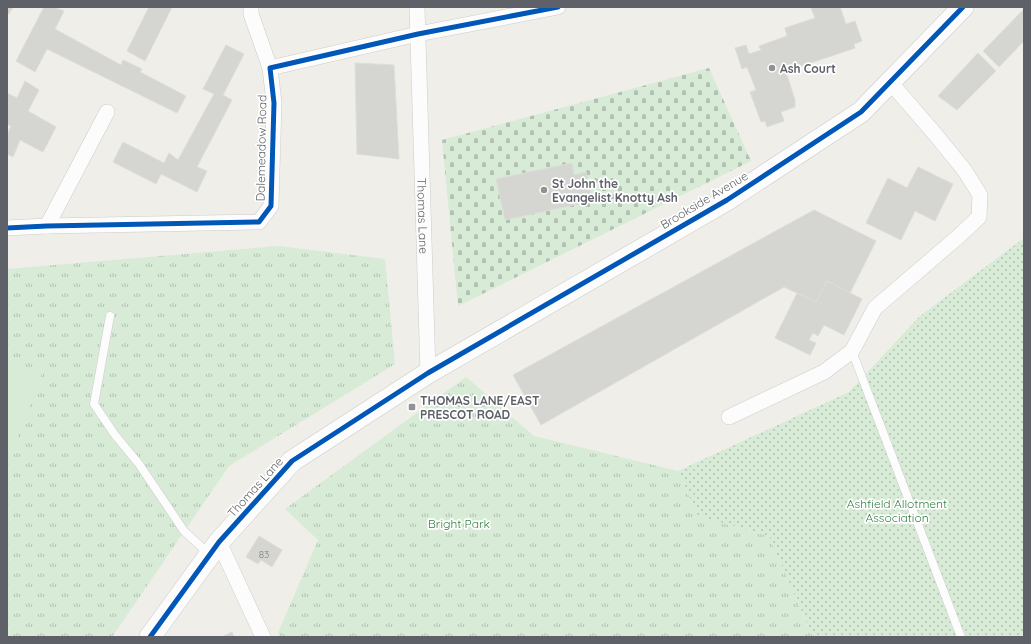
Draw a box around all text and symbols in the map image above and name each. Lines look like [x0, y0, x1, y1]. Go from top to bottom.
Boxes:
place label: Ash Court [780, 61, 836, 76]
marker: Ash Court [767, 63, 777, 73]
street label: Dalemeadow Road [253, 94, 269, 202]
street label: Brookside Avenue [657, 168, 751, 232]
place label: St John the Evangelist Knotty Ash [552, 176, 678, 205]
street label: Thomas Lane [415, 178, 432, 254]
marker: St John the Evangelist Knotty Ash [539, 185, 549, 195]
place label: THOMAS LANE/EAST PRESCOT ROAD [420, 393, 540, 422]
marker: THOMAS LANE/EAST PRESCOT ROAD [407, 402, 417, 412]
street label: Thomas Lane [224, 454, 286, 520]
park label: Ashfield Allotment Association [847, 496, 947, 525]
park label: Bright Park [428, 516, 490, 531]
house number: 83 [259, 548, 269, 561]

